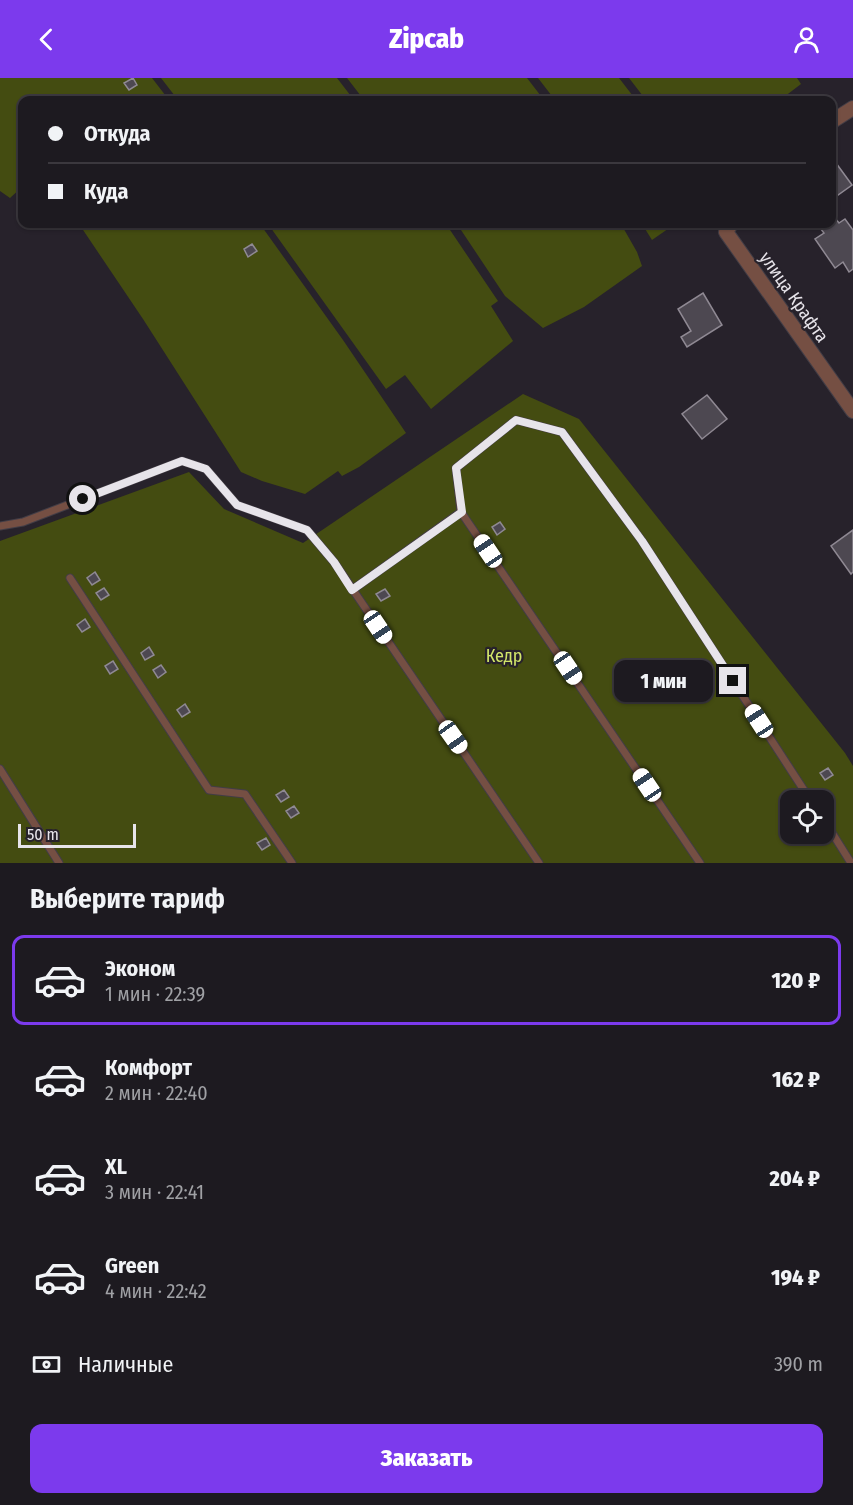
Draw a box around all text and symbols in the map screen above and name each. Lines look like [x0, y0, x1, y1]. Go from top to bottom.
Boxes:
icon: back [30, 23, 63, 56]
text: Zipcab [389, 23, 464, 55]
icon: person [790, 23, 823, 56]
text: Откуда [84, 120, 151, 147]
text: Куда [84, 178, 128, 205]
street label: улица Крафта [755, 247, 833, 347]
route start [69, 485, 96, 512]
car [470, 531, 506, 571]
car [360, 607, 396, 647]
park label: Кедр [486, 645, 522, 667]
car [550, 648, 586, 688]
callout: 1 мин [613, 660, 712, 702]
route end [719, 667, 746, 694]
text: 1 мин [640, 669, 687, 693]
car [742, 701, 776, 741]
car [435, 717, 471, 757]
car [629, 765, 665, 805]
map controls [780, 790, 834, 844]
button: locate [780, 790, 834, 844]
scale bar [18, 821, 136, 848]
text: 50 m [27, 825, 59, 844]
text: Выберите тариф [30, 883, 225, 915]
icon: car [33, 953, 87, 1007]
text: Эконом [105, 955, 175, 982]
text: 120 ₽ [771, 967, 820, 994]
text: 1 мин · 22:39 [105, 982, 205, 1006]
icon: car [33, 1052, 87, 1106]
text: Комфорт [105, 1054, 192, 1081]
text: 162 ₽ [772, 1066, 820, 1093]
text: 2 мин · 22:40 [105, 1081, 208, 1105]
icon: car [33, 1151, 87, 1205]
text: XL [105, 1153, 127, 1180]
text: 204 ₽ [769, 1165, 820, 1192]
text: 3 мин · 22:41 [105, 1180, 204, 1204]
icon: car [33, 1250, 87, 1304]
text: Green [105, 1252, 159, 1279]
text: 194 ₽ [771, 1264, 820, 1291]
text: 4 мин · 22:42 [105, 1279, 207, 1303]
icon: cash [30, 1348, 63, 1381]
text: Наличные [78, 1351, 173, 1378]
text: 390 m [774, 1352, 823, 1376]
button: Заказать [30, 1424, 823, 1493]

